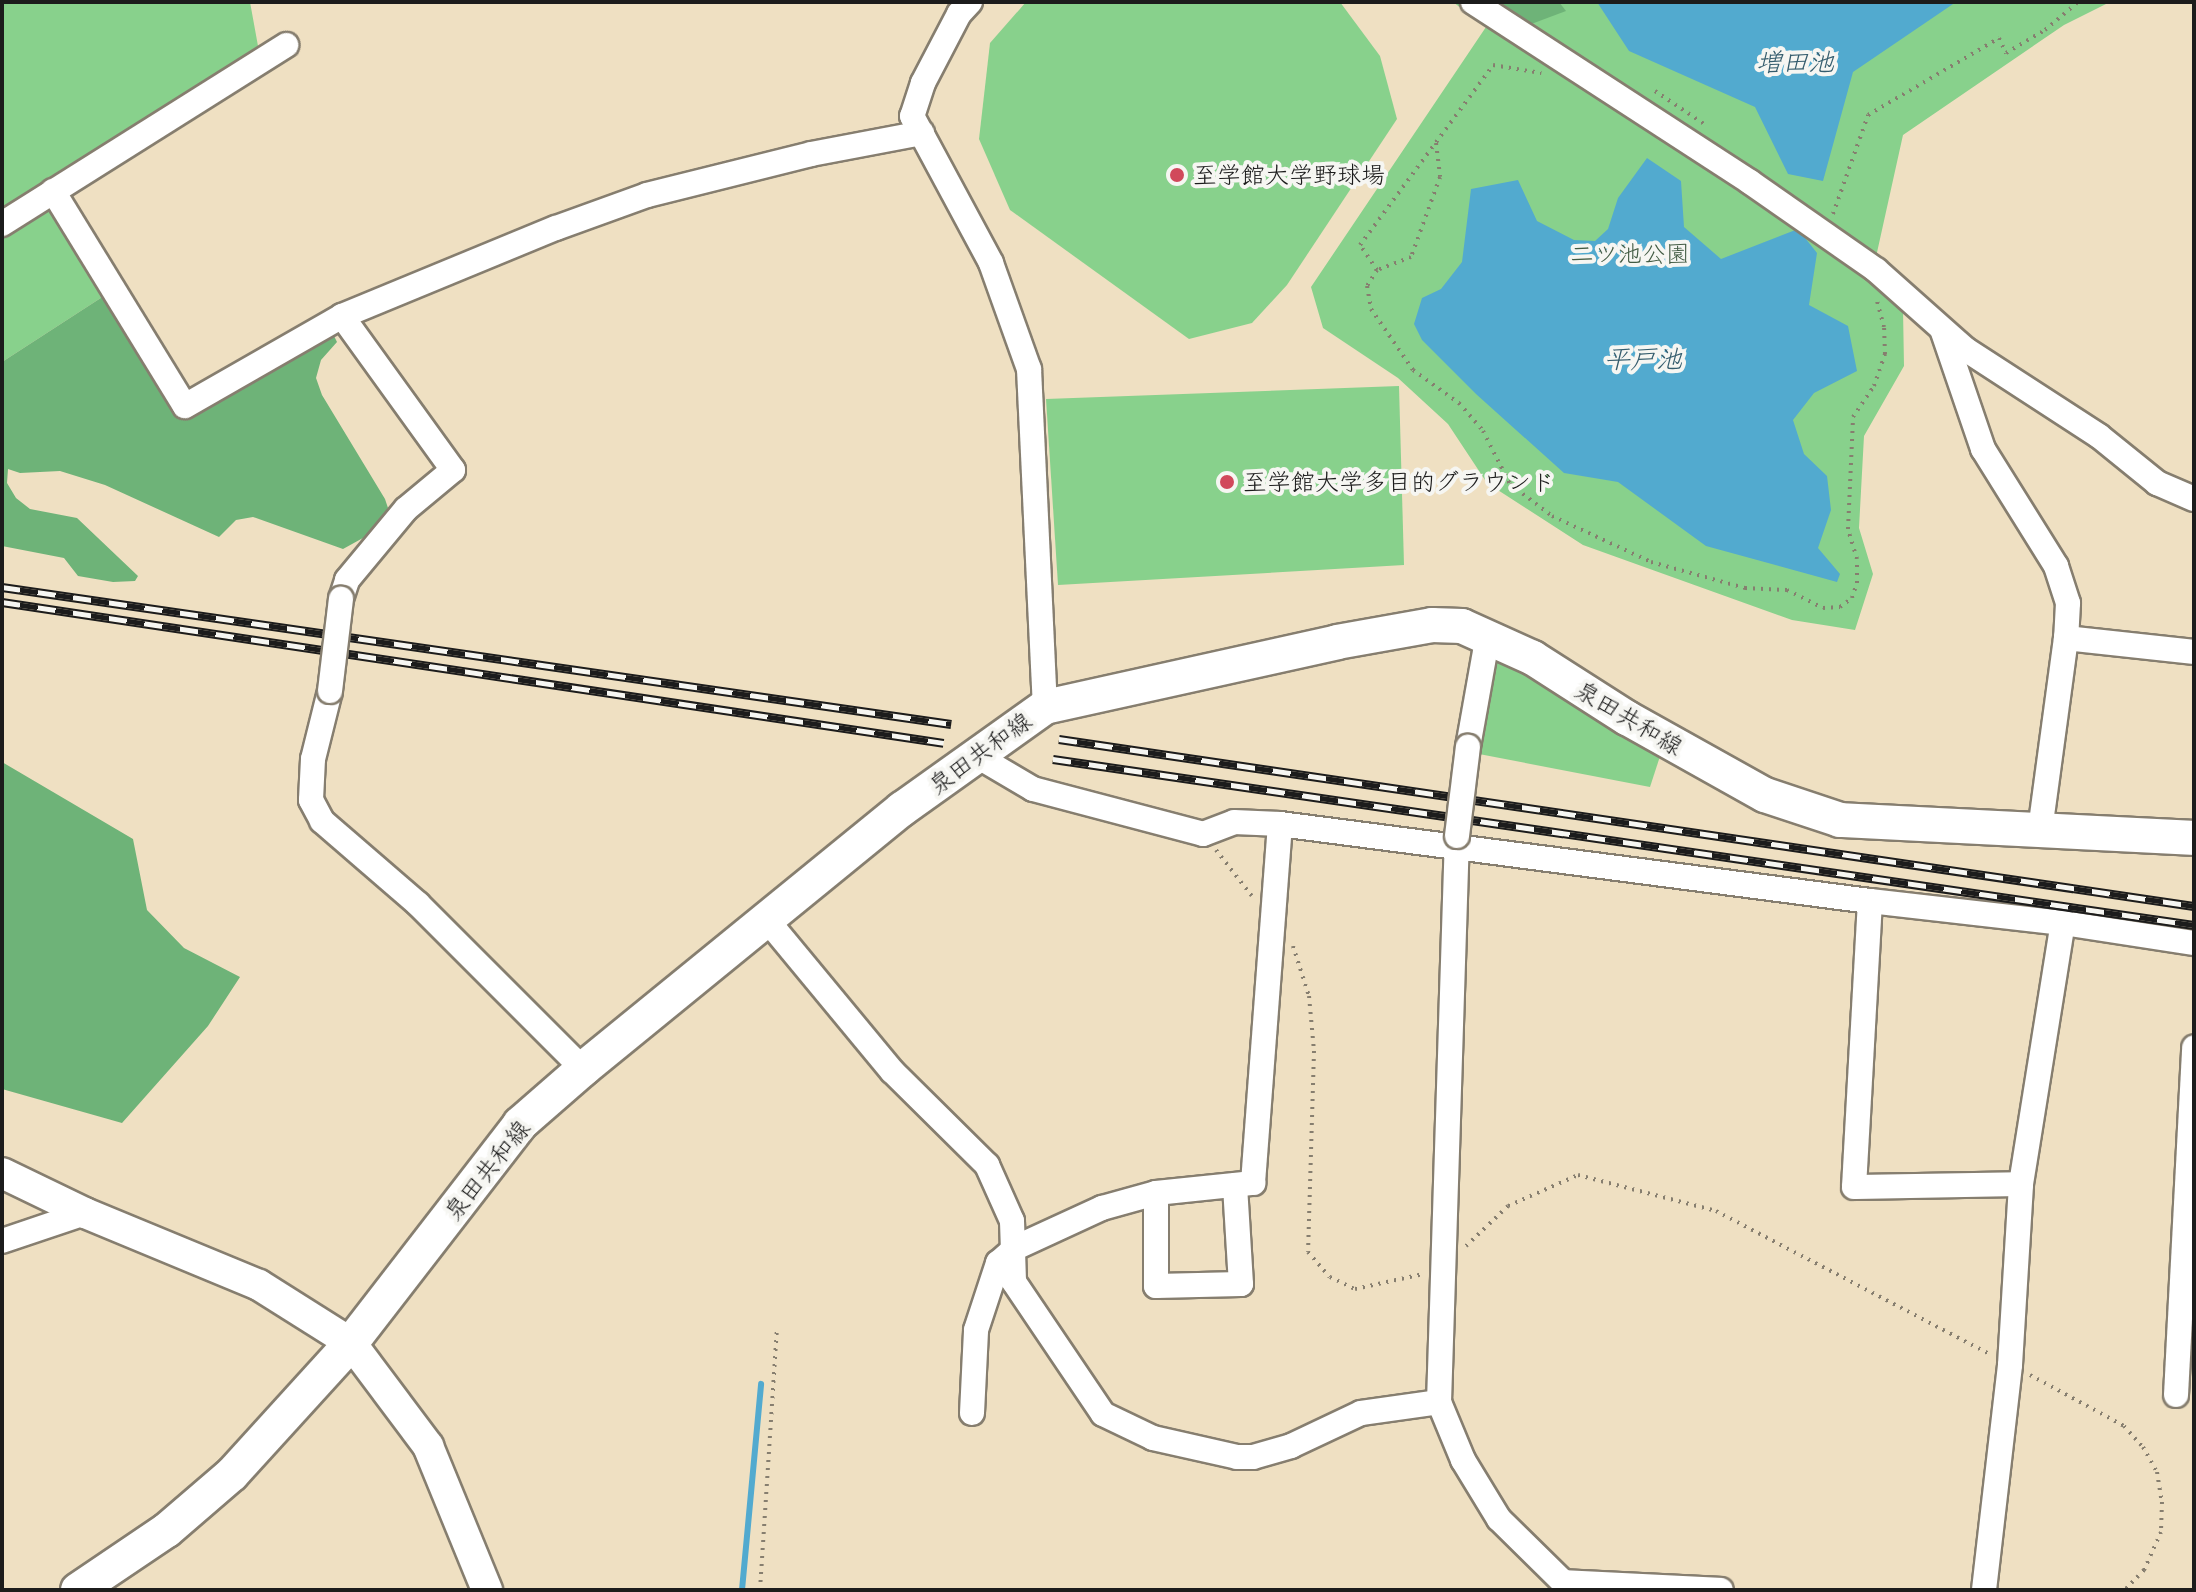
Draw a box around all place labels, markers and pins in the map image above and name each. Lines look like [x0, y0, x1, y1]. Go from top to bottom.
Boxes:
place label: 至学館大学野球場 [1193, 161, 1385, 189]
marker: 至学館大学野球場 [1168, 166, 1186, 184]
place label: 至学館大学多目的グラウンド [1243, 468, 1555, 496]
marker: 至学館大学多目的グラウンド [1218, 473, 1236, 491]

